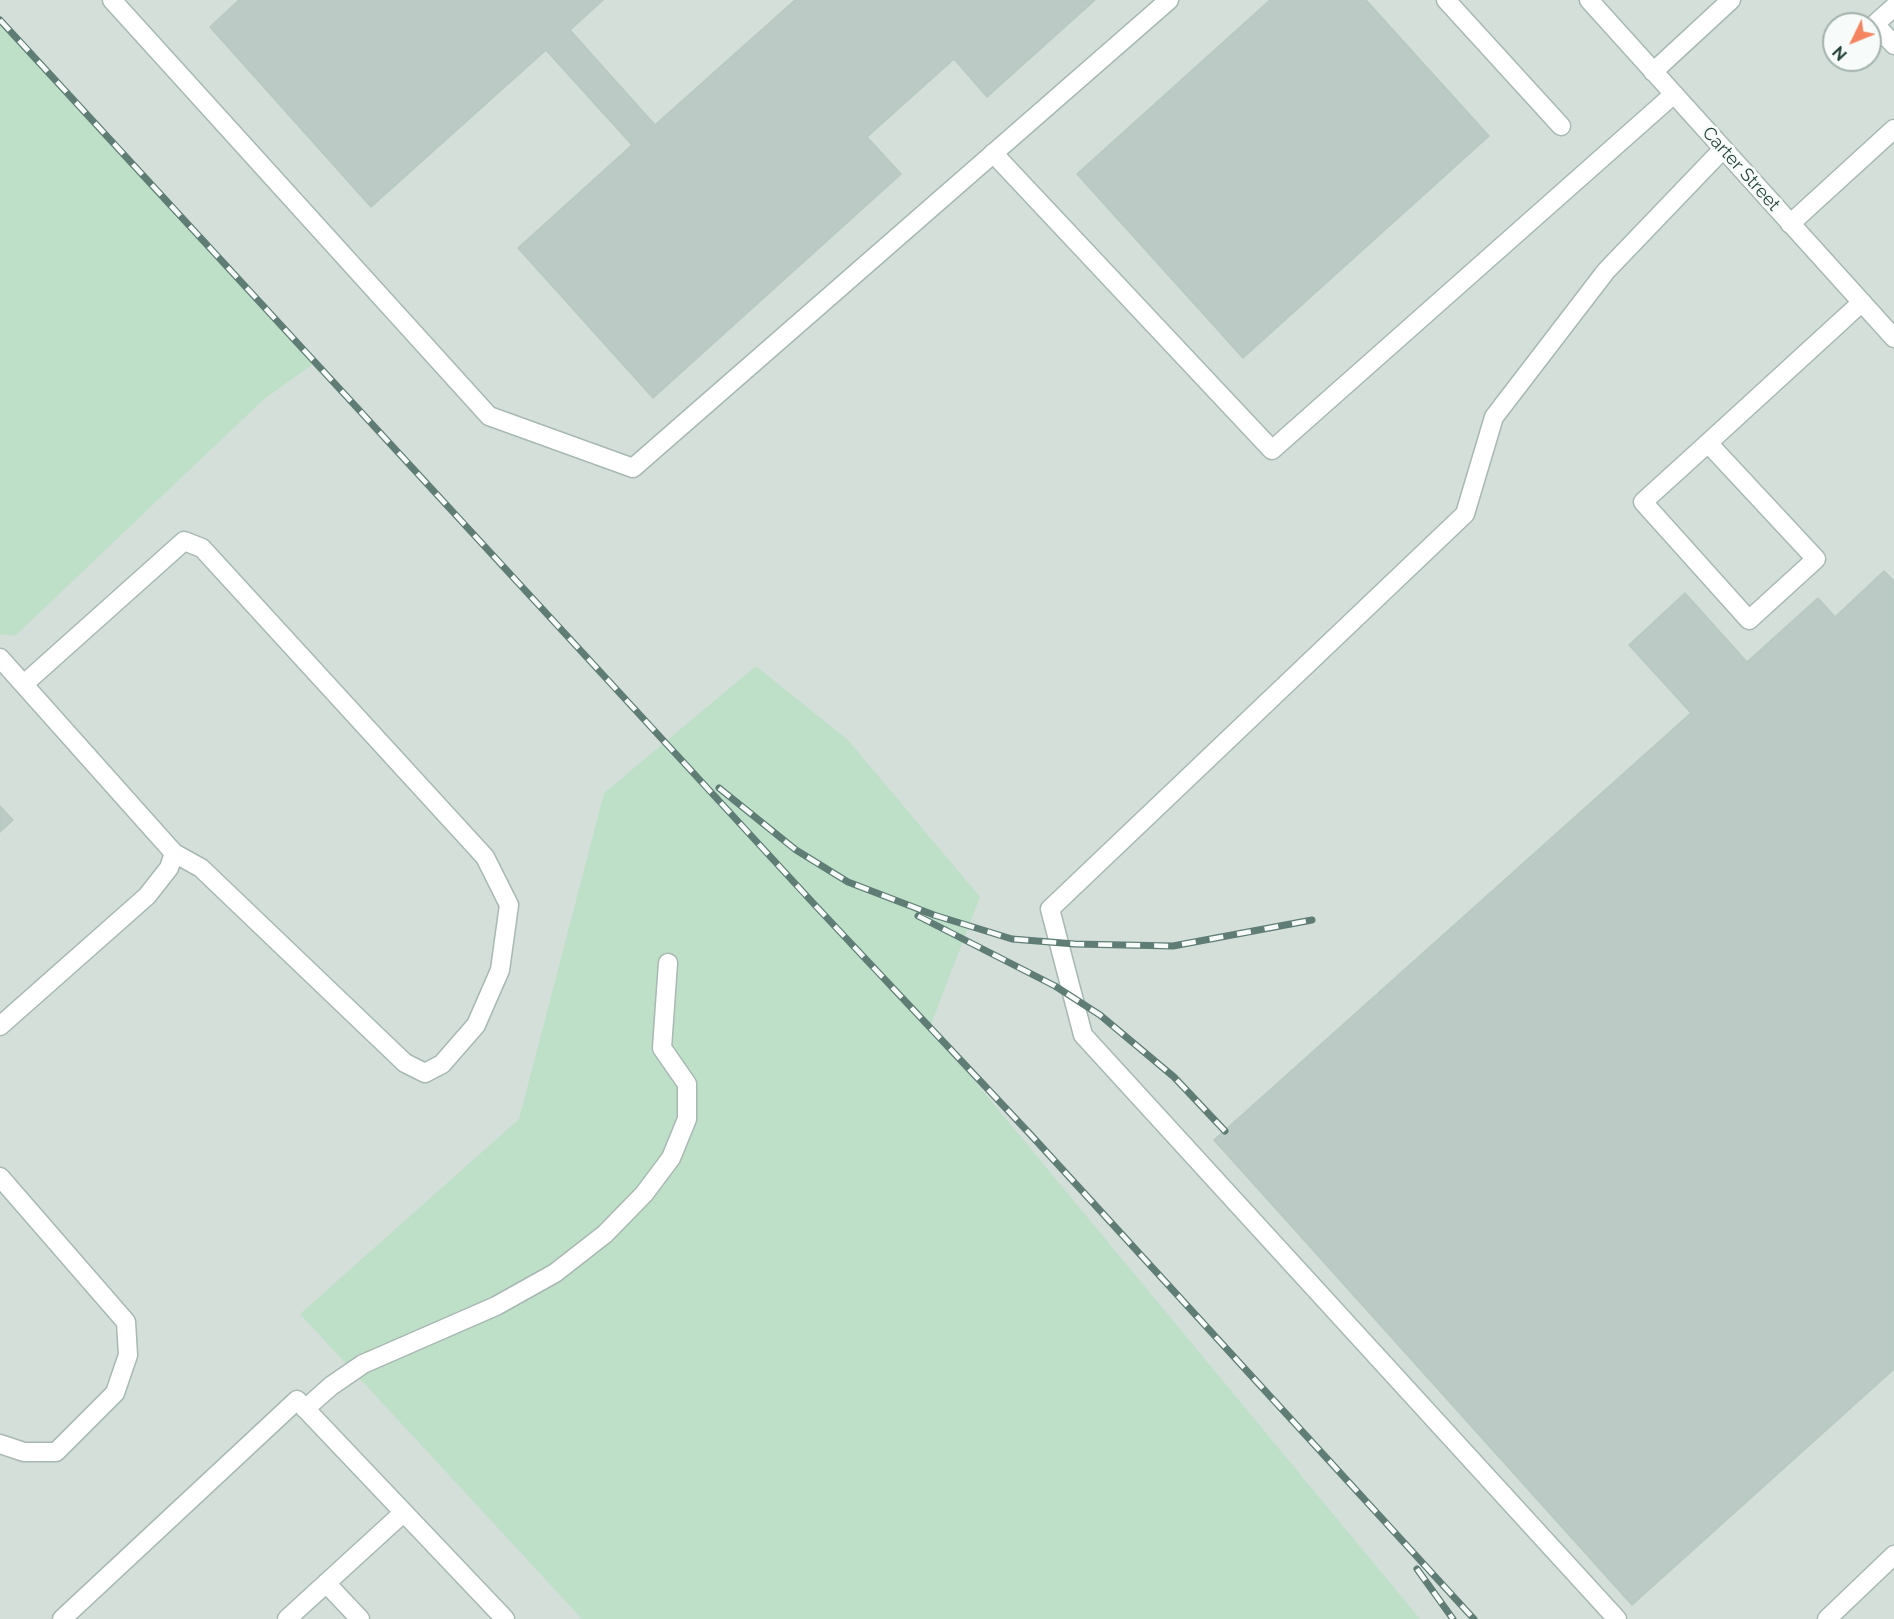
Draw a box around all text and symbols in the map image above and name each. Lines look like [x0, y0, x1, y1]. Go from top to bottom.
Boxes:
north arrow [1822, 12, 1882, 72]
text: N [1829, 42, 1851, 64]
street label: Carter Street [1698, 122, 1784, 216]

